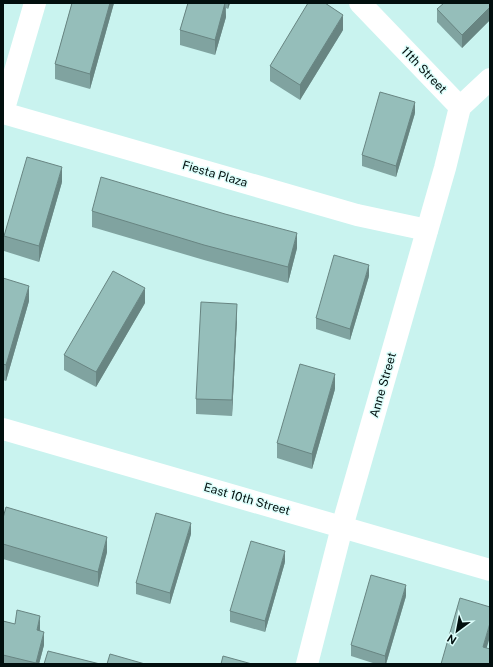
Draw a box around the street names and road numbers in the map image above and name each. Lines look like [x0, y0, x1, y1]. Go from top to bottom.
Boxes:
street label: 11th Street [398, 44, 450, 96]
street label: Fiesta Plaza [181, 158, 249, 190]
street label: Anne Street [367, 351, 399, 419]
street label: East 10th Street [202, 480, 292, 518]

